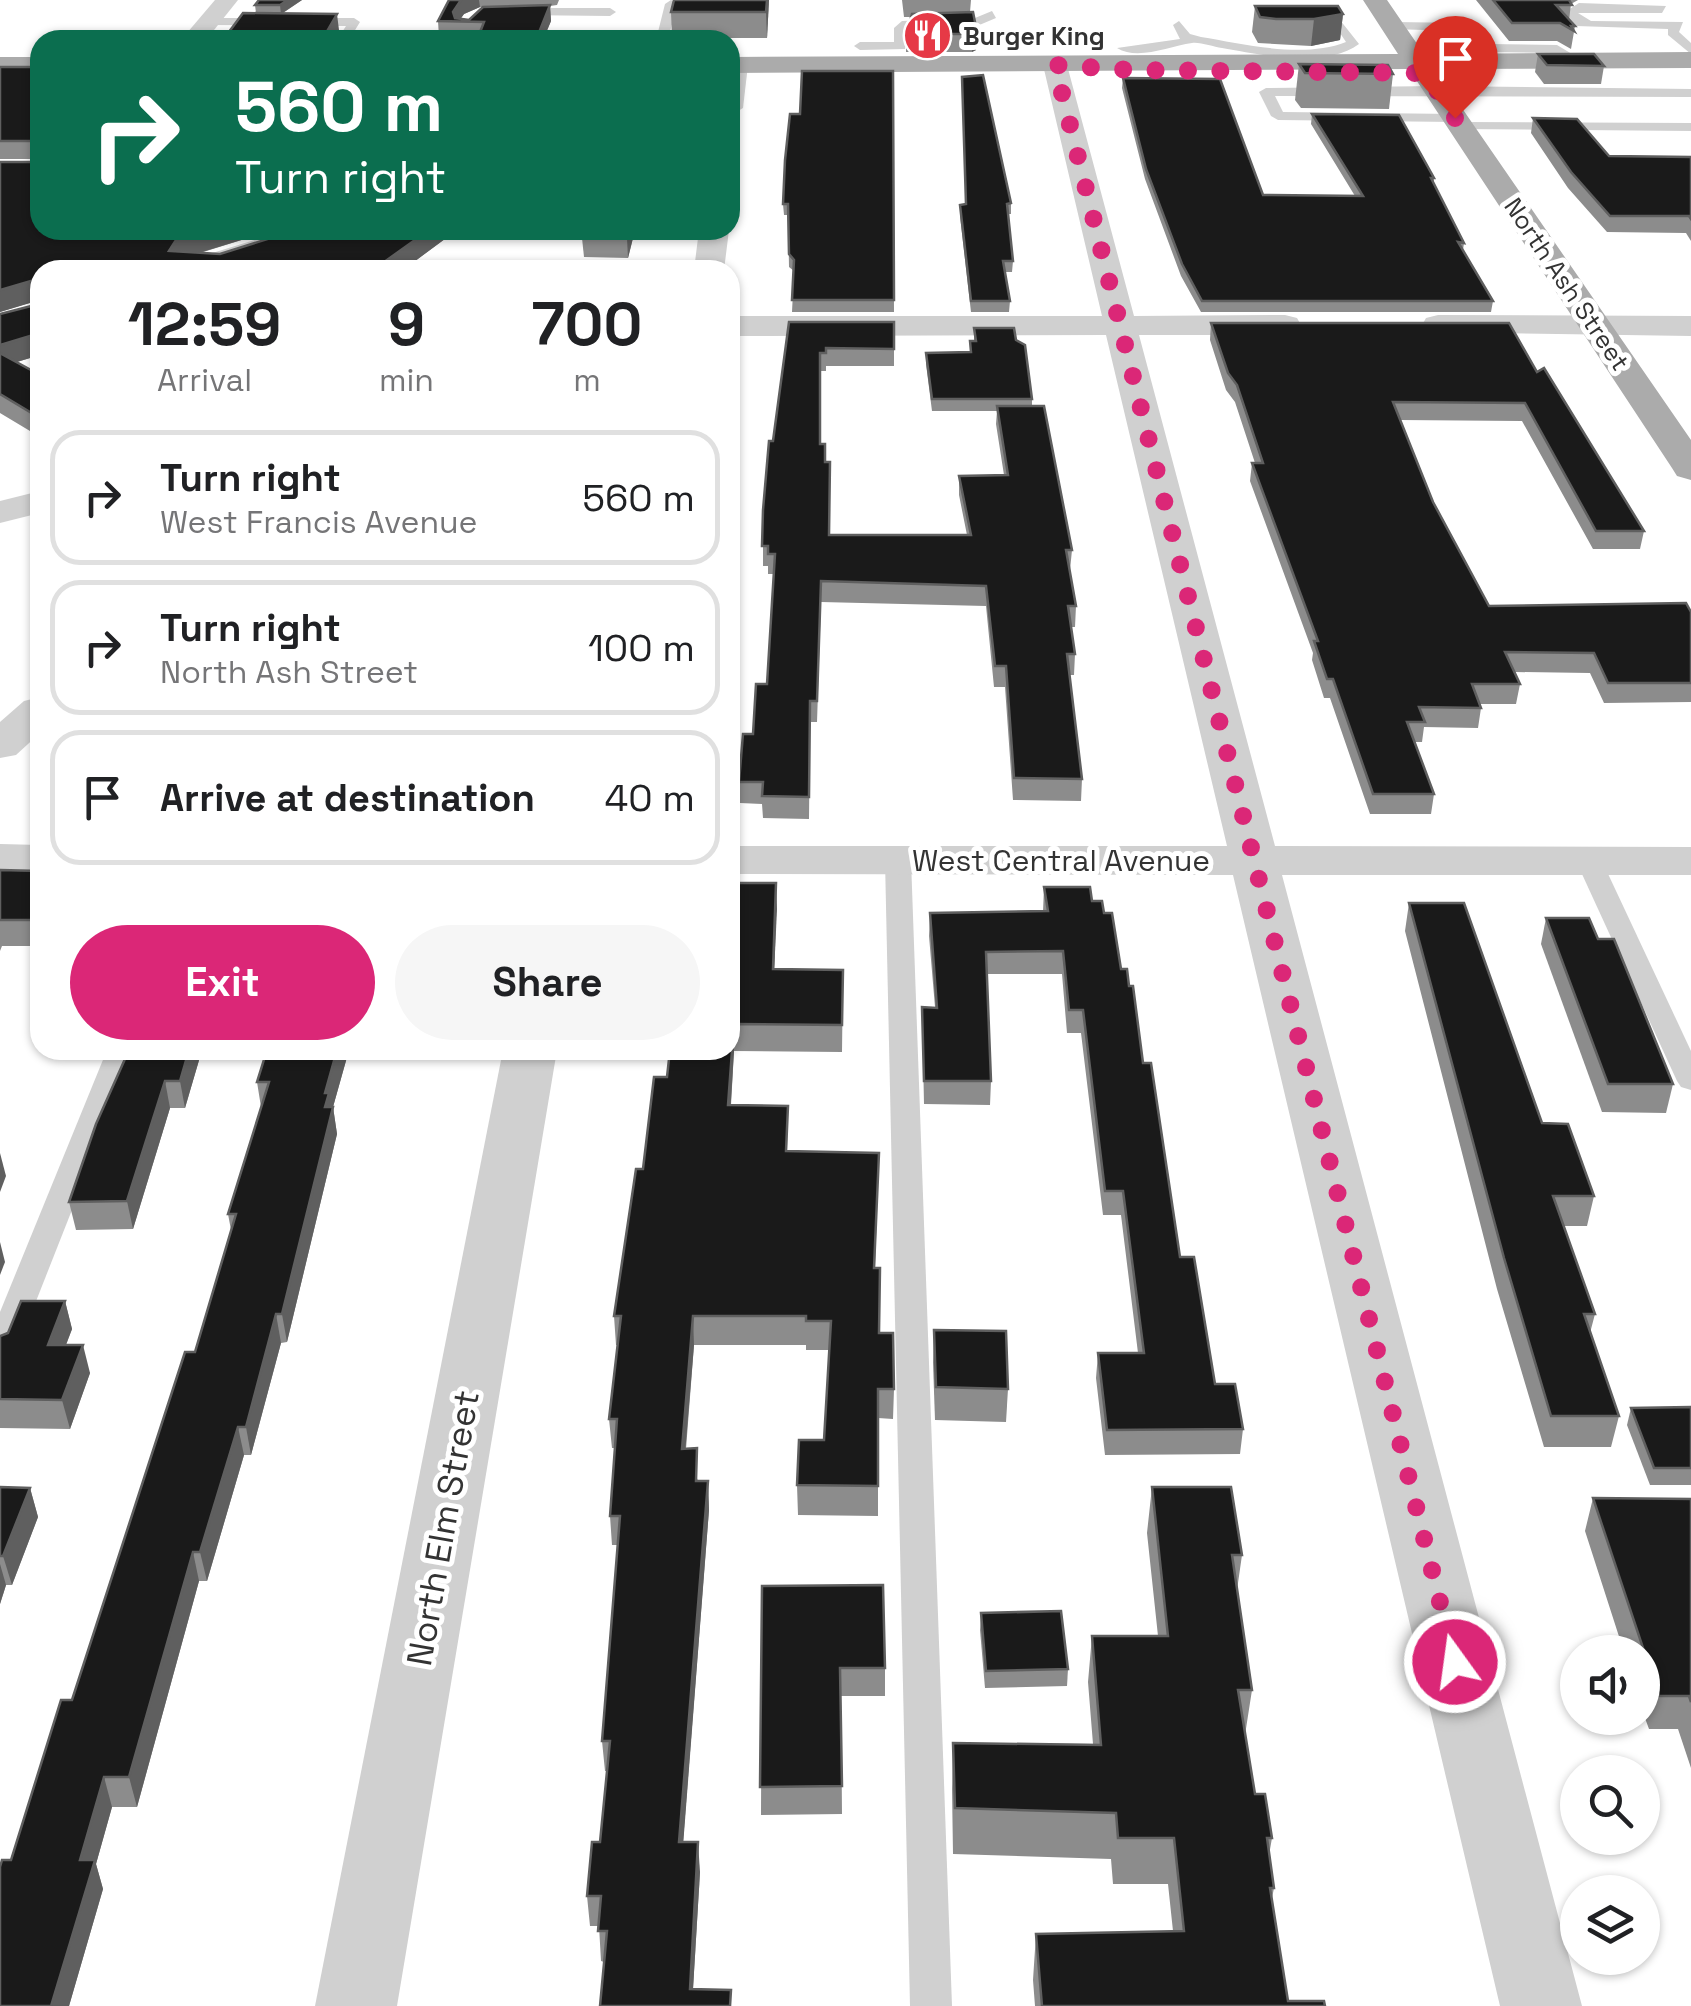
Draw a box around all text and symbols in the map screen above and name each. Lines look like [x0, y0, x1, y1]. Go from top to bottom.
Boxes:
restaurant icon: Burger King [902, 10, 954, 62]
pin [1413, 16, 1498, 119]
place label: Burger King [963, 20, 1105, 52]
icon: arrive [1428, 31, 1483, 86]
text: 560 m [235, 62, 443, 151]
icon: right [70, 70, 200, 200]
text: Turn right [235, 149, 446, 206]
street label: North Ash Street [1497, 192, 1637, 376]
text: 12:59 [128, 286, 281, 363]
text: 9 [388, 286, 425, 363]
text: 700 [532, 286, 642, 363]
text: Arrival [157, 360, 252, 400]
text: min [379, 360, 434, 400]
text: m [573, 360, 601, 400]
text: Turn right [160, 454, 341, 502]
icon: right [75, 470, 130, 525]
text: 560 m [582, 474, 695, 522]
text: West Francis Avenue [160, 502, 477, 542]
text: Turn right [160, 604, 341, 652]
icon: right [75, 620, 130, 675]
text: 100 m [588, 624, 695, 672]
text: North Ash Street [160, 652, 418, 692]
icon: arrive [75, 770, 130, 825]
text: Arrive at destination [160, 774, 535, 822]
text: 40 m [604, 774, 695, 822]
street label: West Central Avenue [912, 841, 1210, 880]
button: Exit [70, 925, 375, 1040]
button: Share [395, 925, 700, 1040]
street label: North Elm Street [397, 1387, 489, 1669]
position arrow [1403, 1610, 1507, 1714]
map controls [1560, 1635, 1660, 1975]
button: sound [1560, 1635, 1660, 1735]
button: search [1560, 1755, 1660, 1855]
button: layers [1560, 1875, 1660, 1975]

